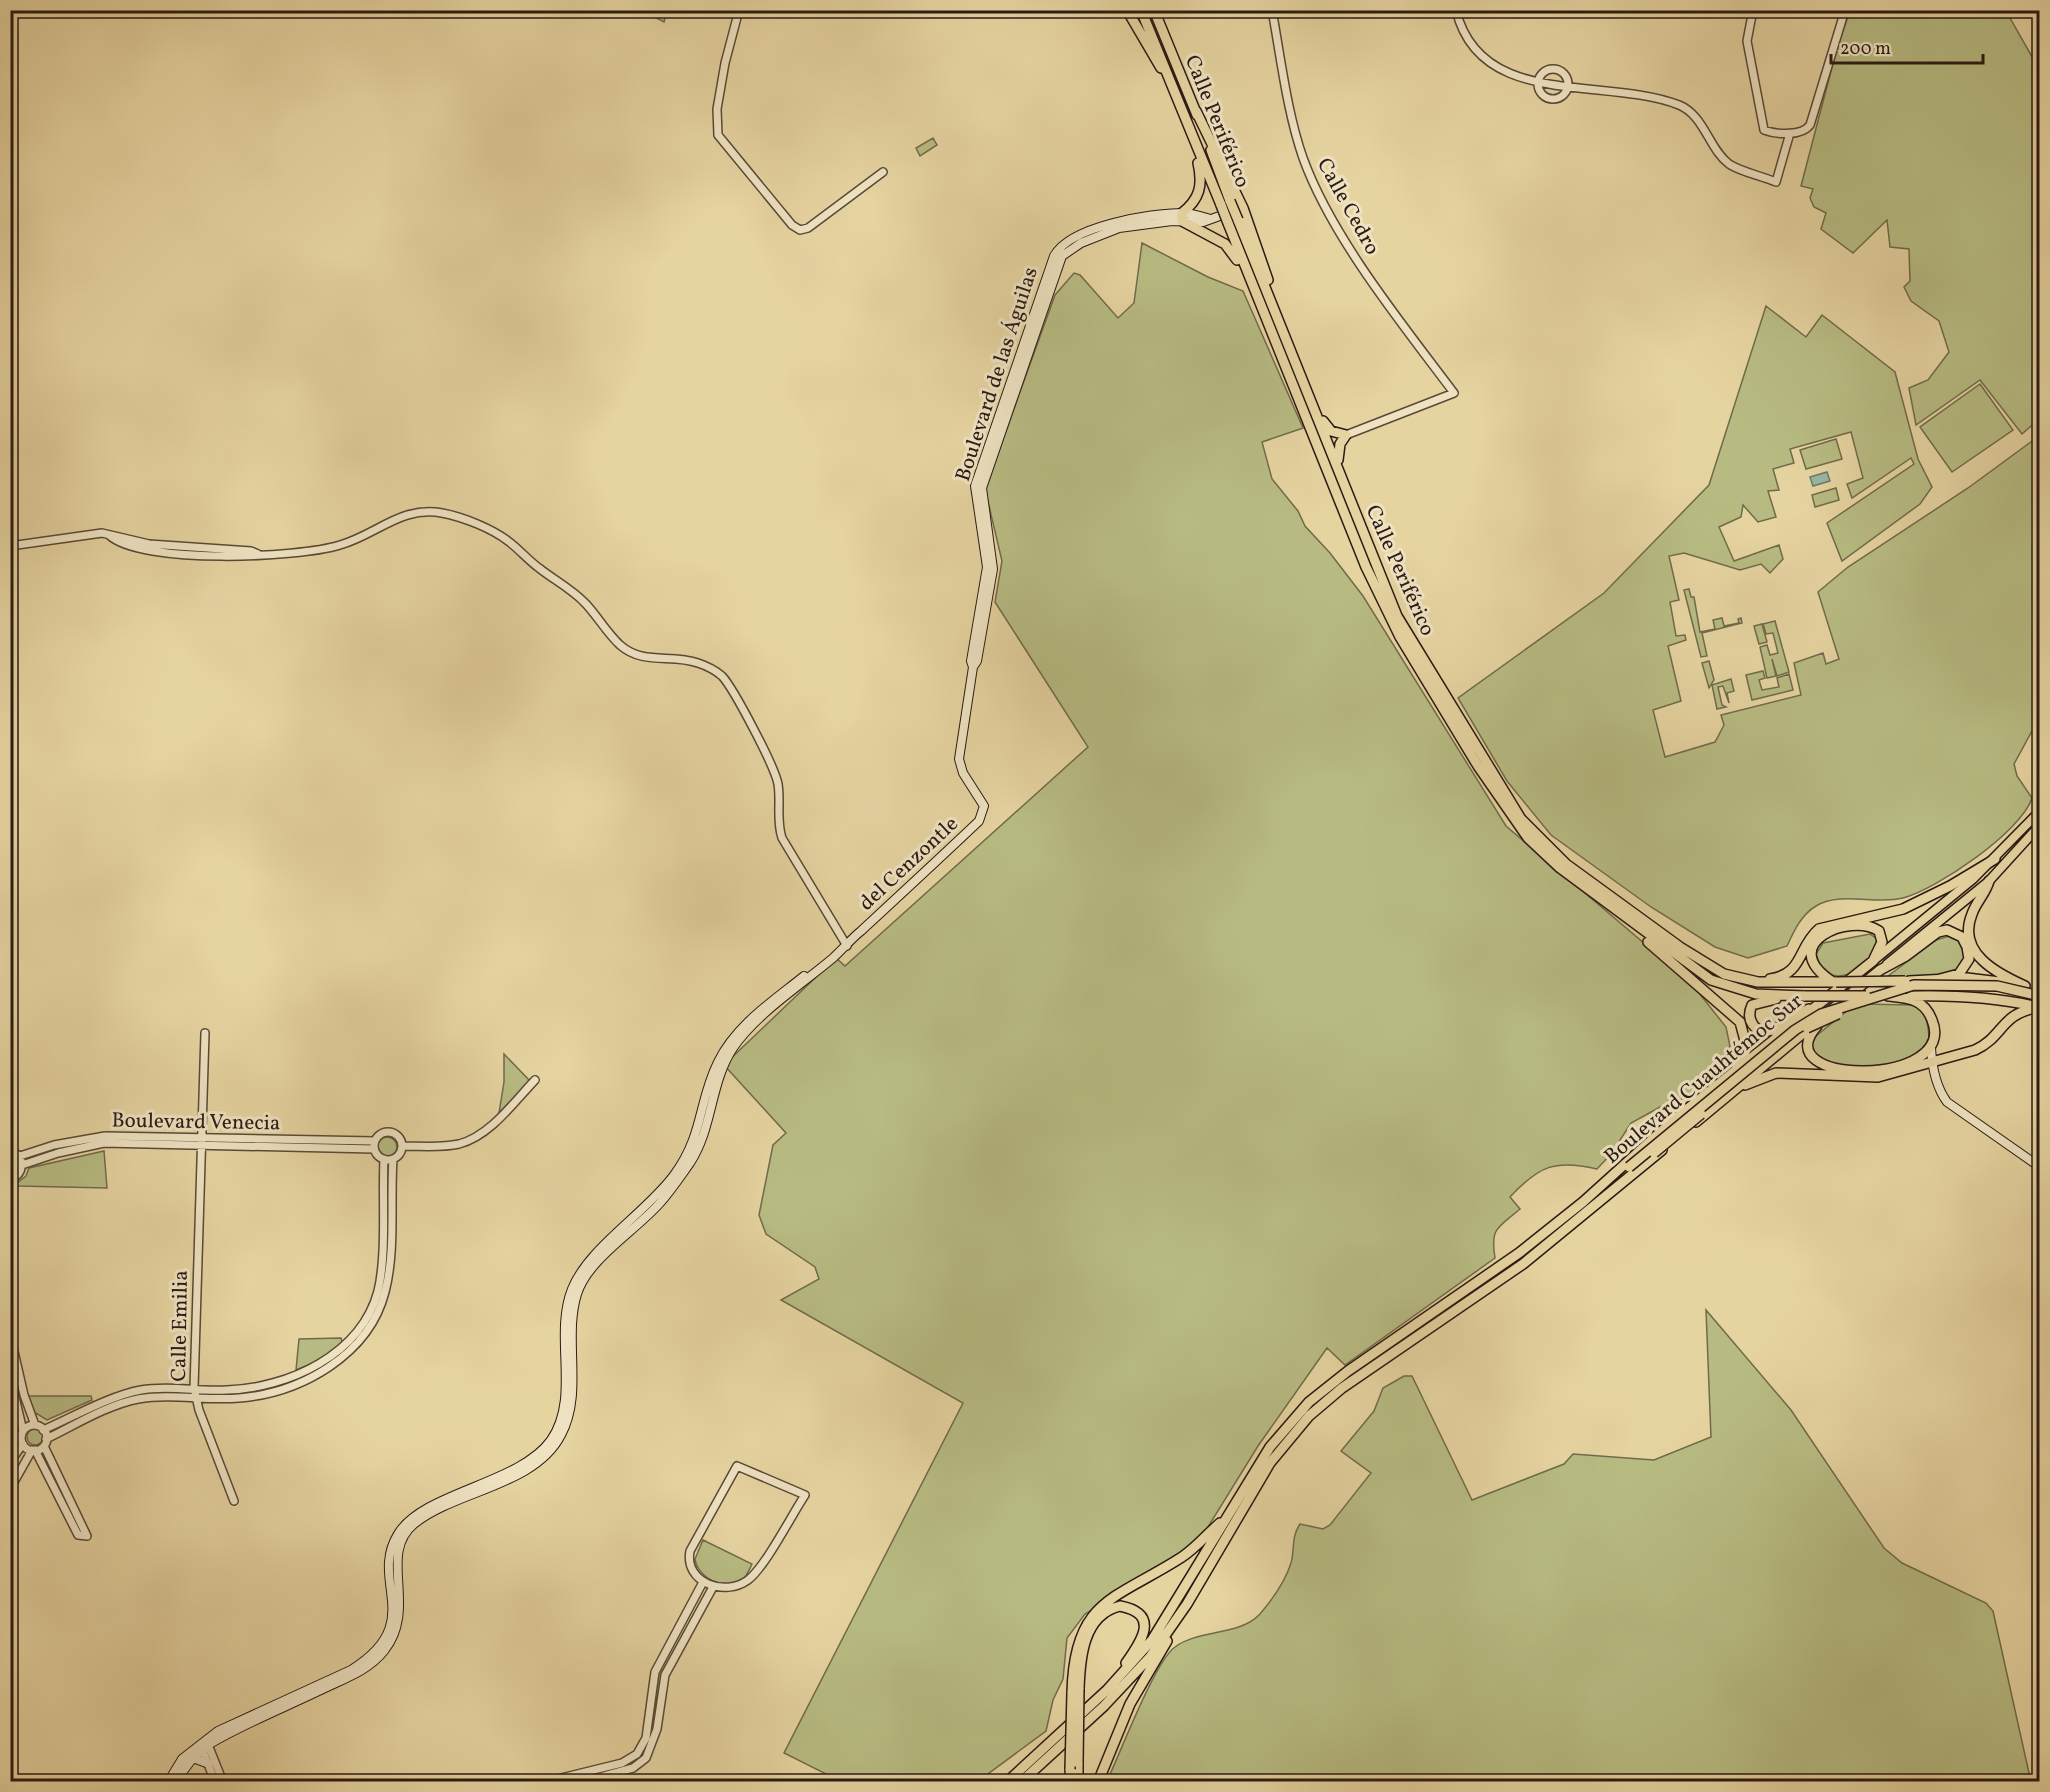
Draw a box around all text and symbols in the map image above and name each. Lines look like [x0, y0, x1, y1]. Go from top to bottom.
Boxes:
scale bar [1831, 27, 1982, 65]
text: 200 m [1840, 37, 1891, 62]
street label: Calle Periférico [1177, 51, 1256, 192]
street label: Calle Cedro [1309, 153, 1386, 260]
street label: Boulevard de las Águilas [949, 264, 1046, 485]
street label: Calle Periférico [1358, 501, 1441, 641]
street label: del Cenzontle [853, 810, 965, 918]
street label: Boulevard Cuauhtémoc Sur [1598, 987, 1810, 1171]
street label: Boulevard Venecia [111, 1107, 281, 1138]
street label: Calle Emilia [165, 1270, 196, 1382]

